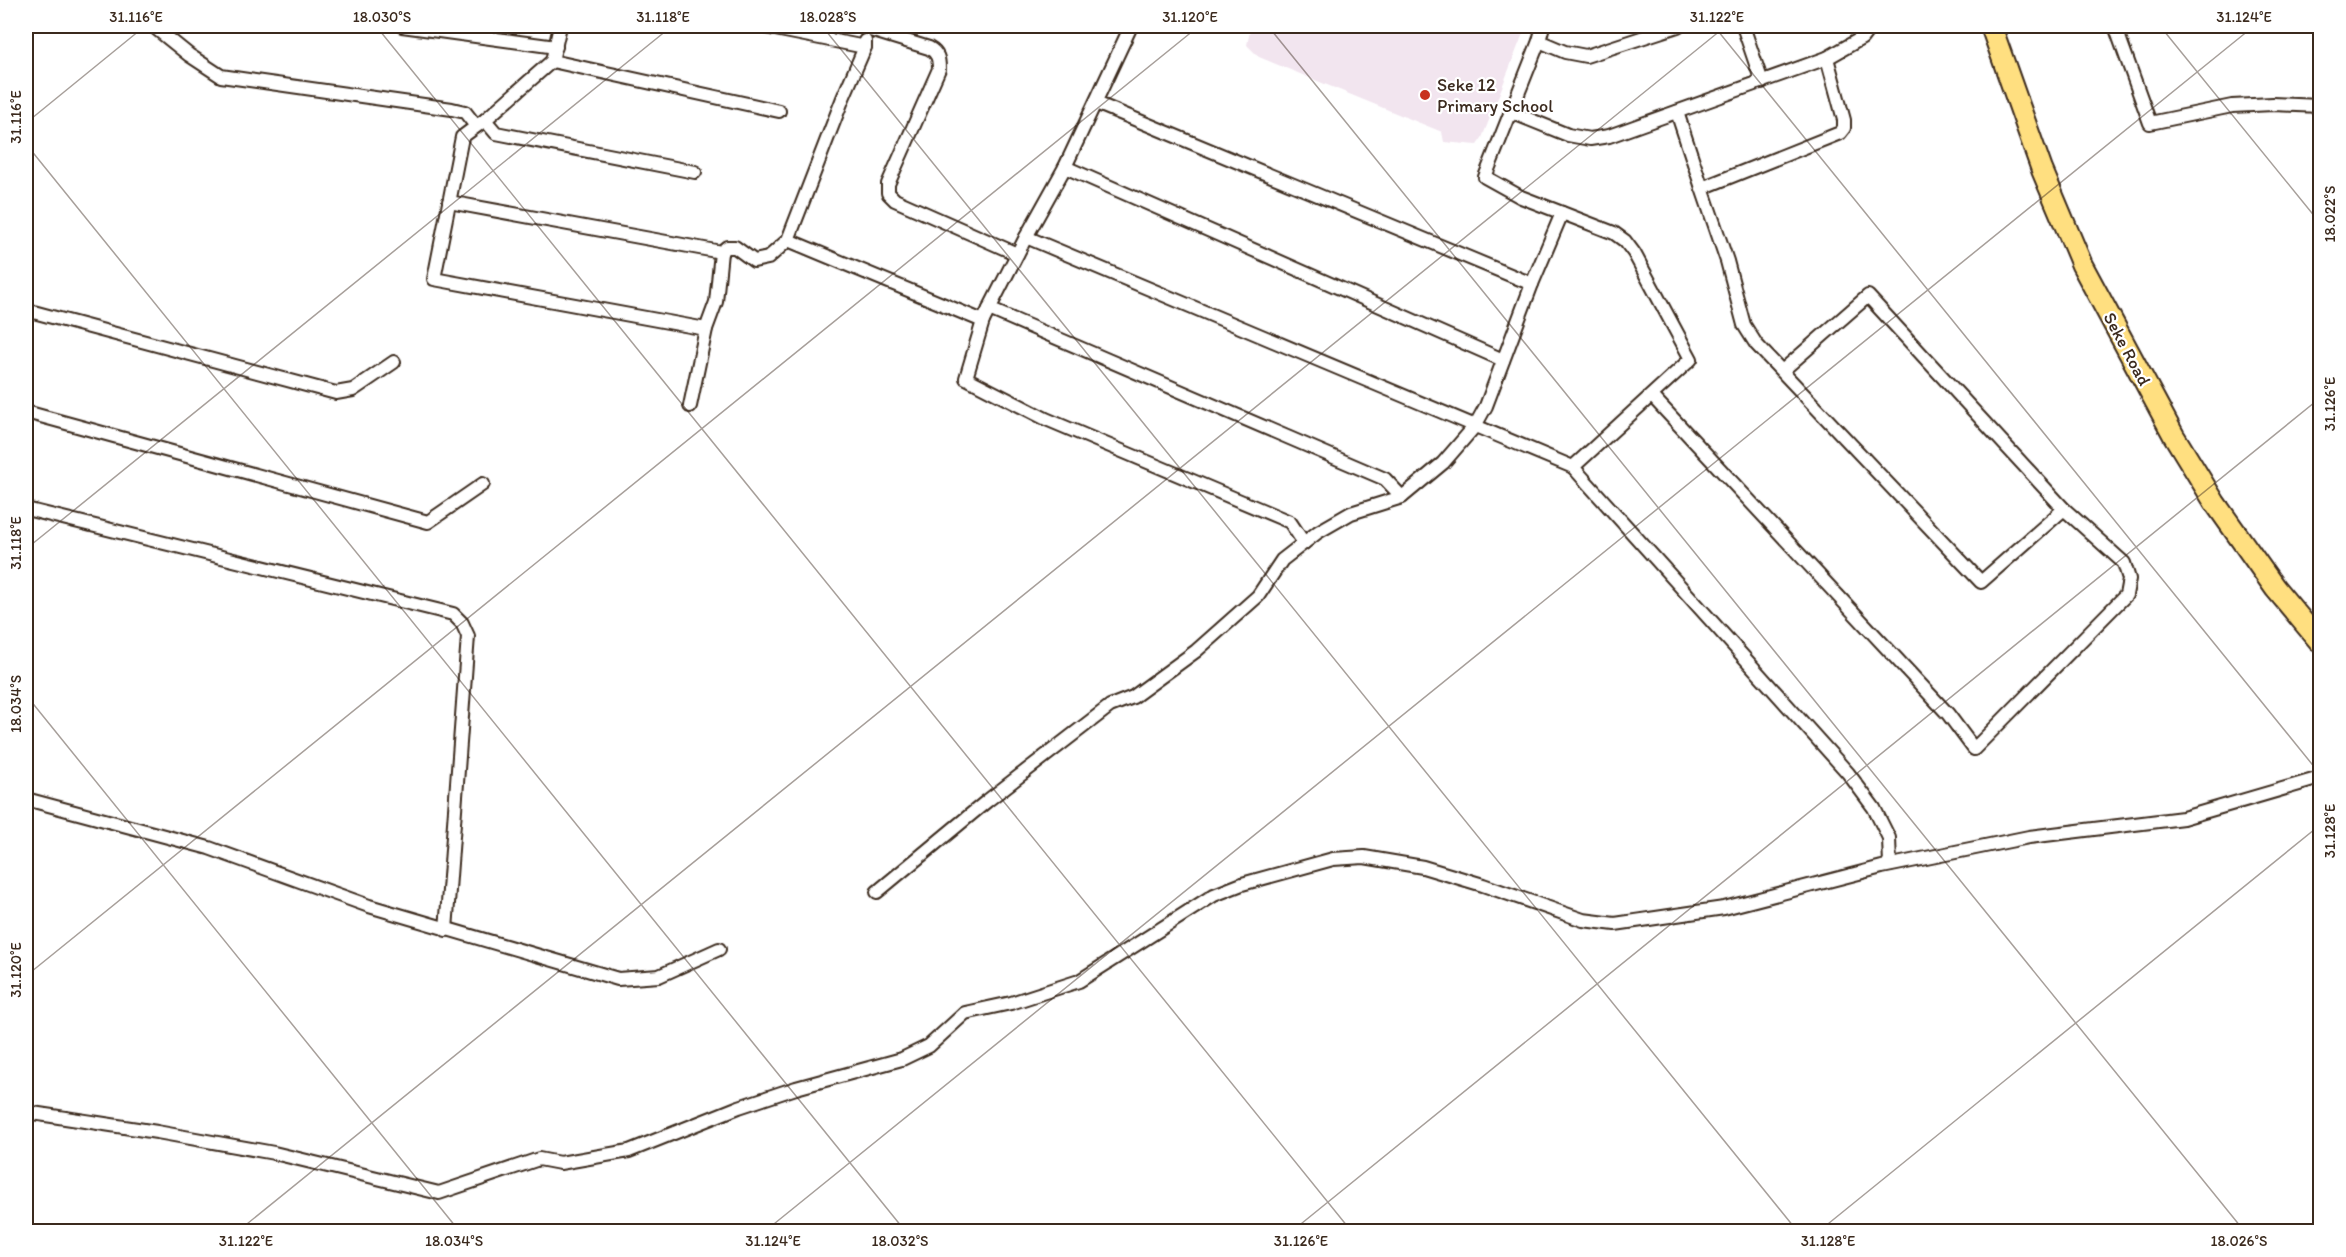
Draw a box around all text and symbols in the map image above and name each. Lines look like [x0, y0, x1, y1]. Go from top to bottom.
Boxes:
text: 31.116°E [109, 8, 163, 26]
text: 18.030°S [353, 8, 411, 26]
text: 31.118°E [636, 8, 690, 26]
text: 18.028°S [799, 8, 857, 26]
text: 31.120°E [1162, 8, 1218, 26]
text: 31.122°E [1690, 8, 1744, 26]
text: 31.124°E [2216, 8, 2272, 26]
place label: Seke 12 Primary School [1437, 74, 1553, 117]
marker: Seke 12 Primary School [1418, 88, 1432, 102]
text: 31.116°E [7, 90, 25, 144]
text: 18.022°S [2321, 186, 2339, 242]
street label: Seke Road [2099, 309, 2156, 390]
text: 31.126°E [2321, 377, 2339, 431]
text: 31.118°E [7, 516, 25, 570]
text: 18.034°S [7, 675, 25, 733]
text: 31.128°E [2321, 804, 2339, 858]
text: 31.120°E [7, 942, 25, 998]
text: 31.122°E [219, 1232, 273, 1250]
text: 18.034°S [425, 1232, 483, 1250]
text: 31.124°E [745, 1232, 801, 1250]
text: 18.032°S [871, 1232, 929, 1250]
text: 31.126°E [1274, 1232, 1328, 1250]
text: 31.128°E [1801, 1232, 1855, 1250]
text: 18.026°S [2211, 1232, 2267, 1250]

